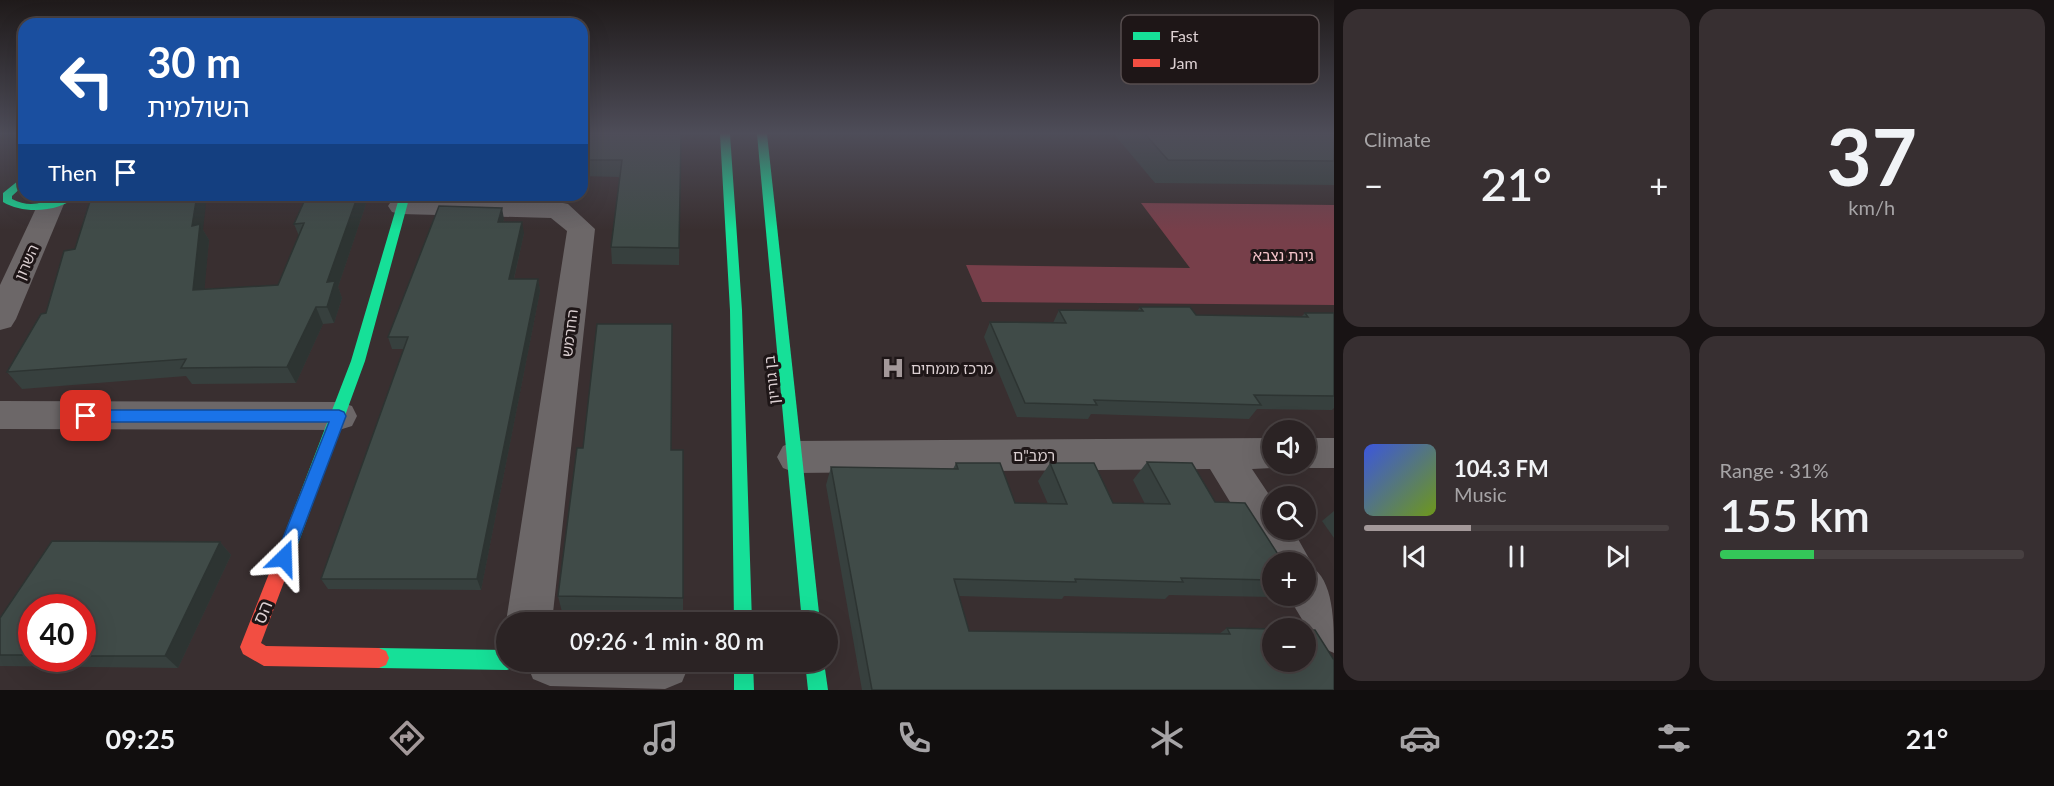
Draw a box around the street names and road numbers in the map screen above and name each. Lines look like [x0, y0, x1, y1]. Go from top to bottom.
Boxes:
street label: השרון [10, 241, 42, 283]
street label: החרמש [557, 308, 581, 358]
street label: בן גוריון [759, 354, 783, 405]
street label: רמב"ם [1013, 446, 1055, 464]
street label: הס [248, 597, 276, 627]

